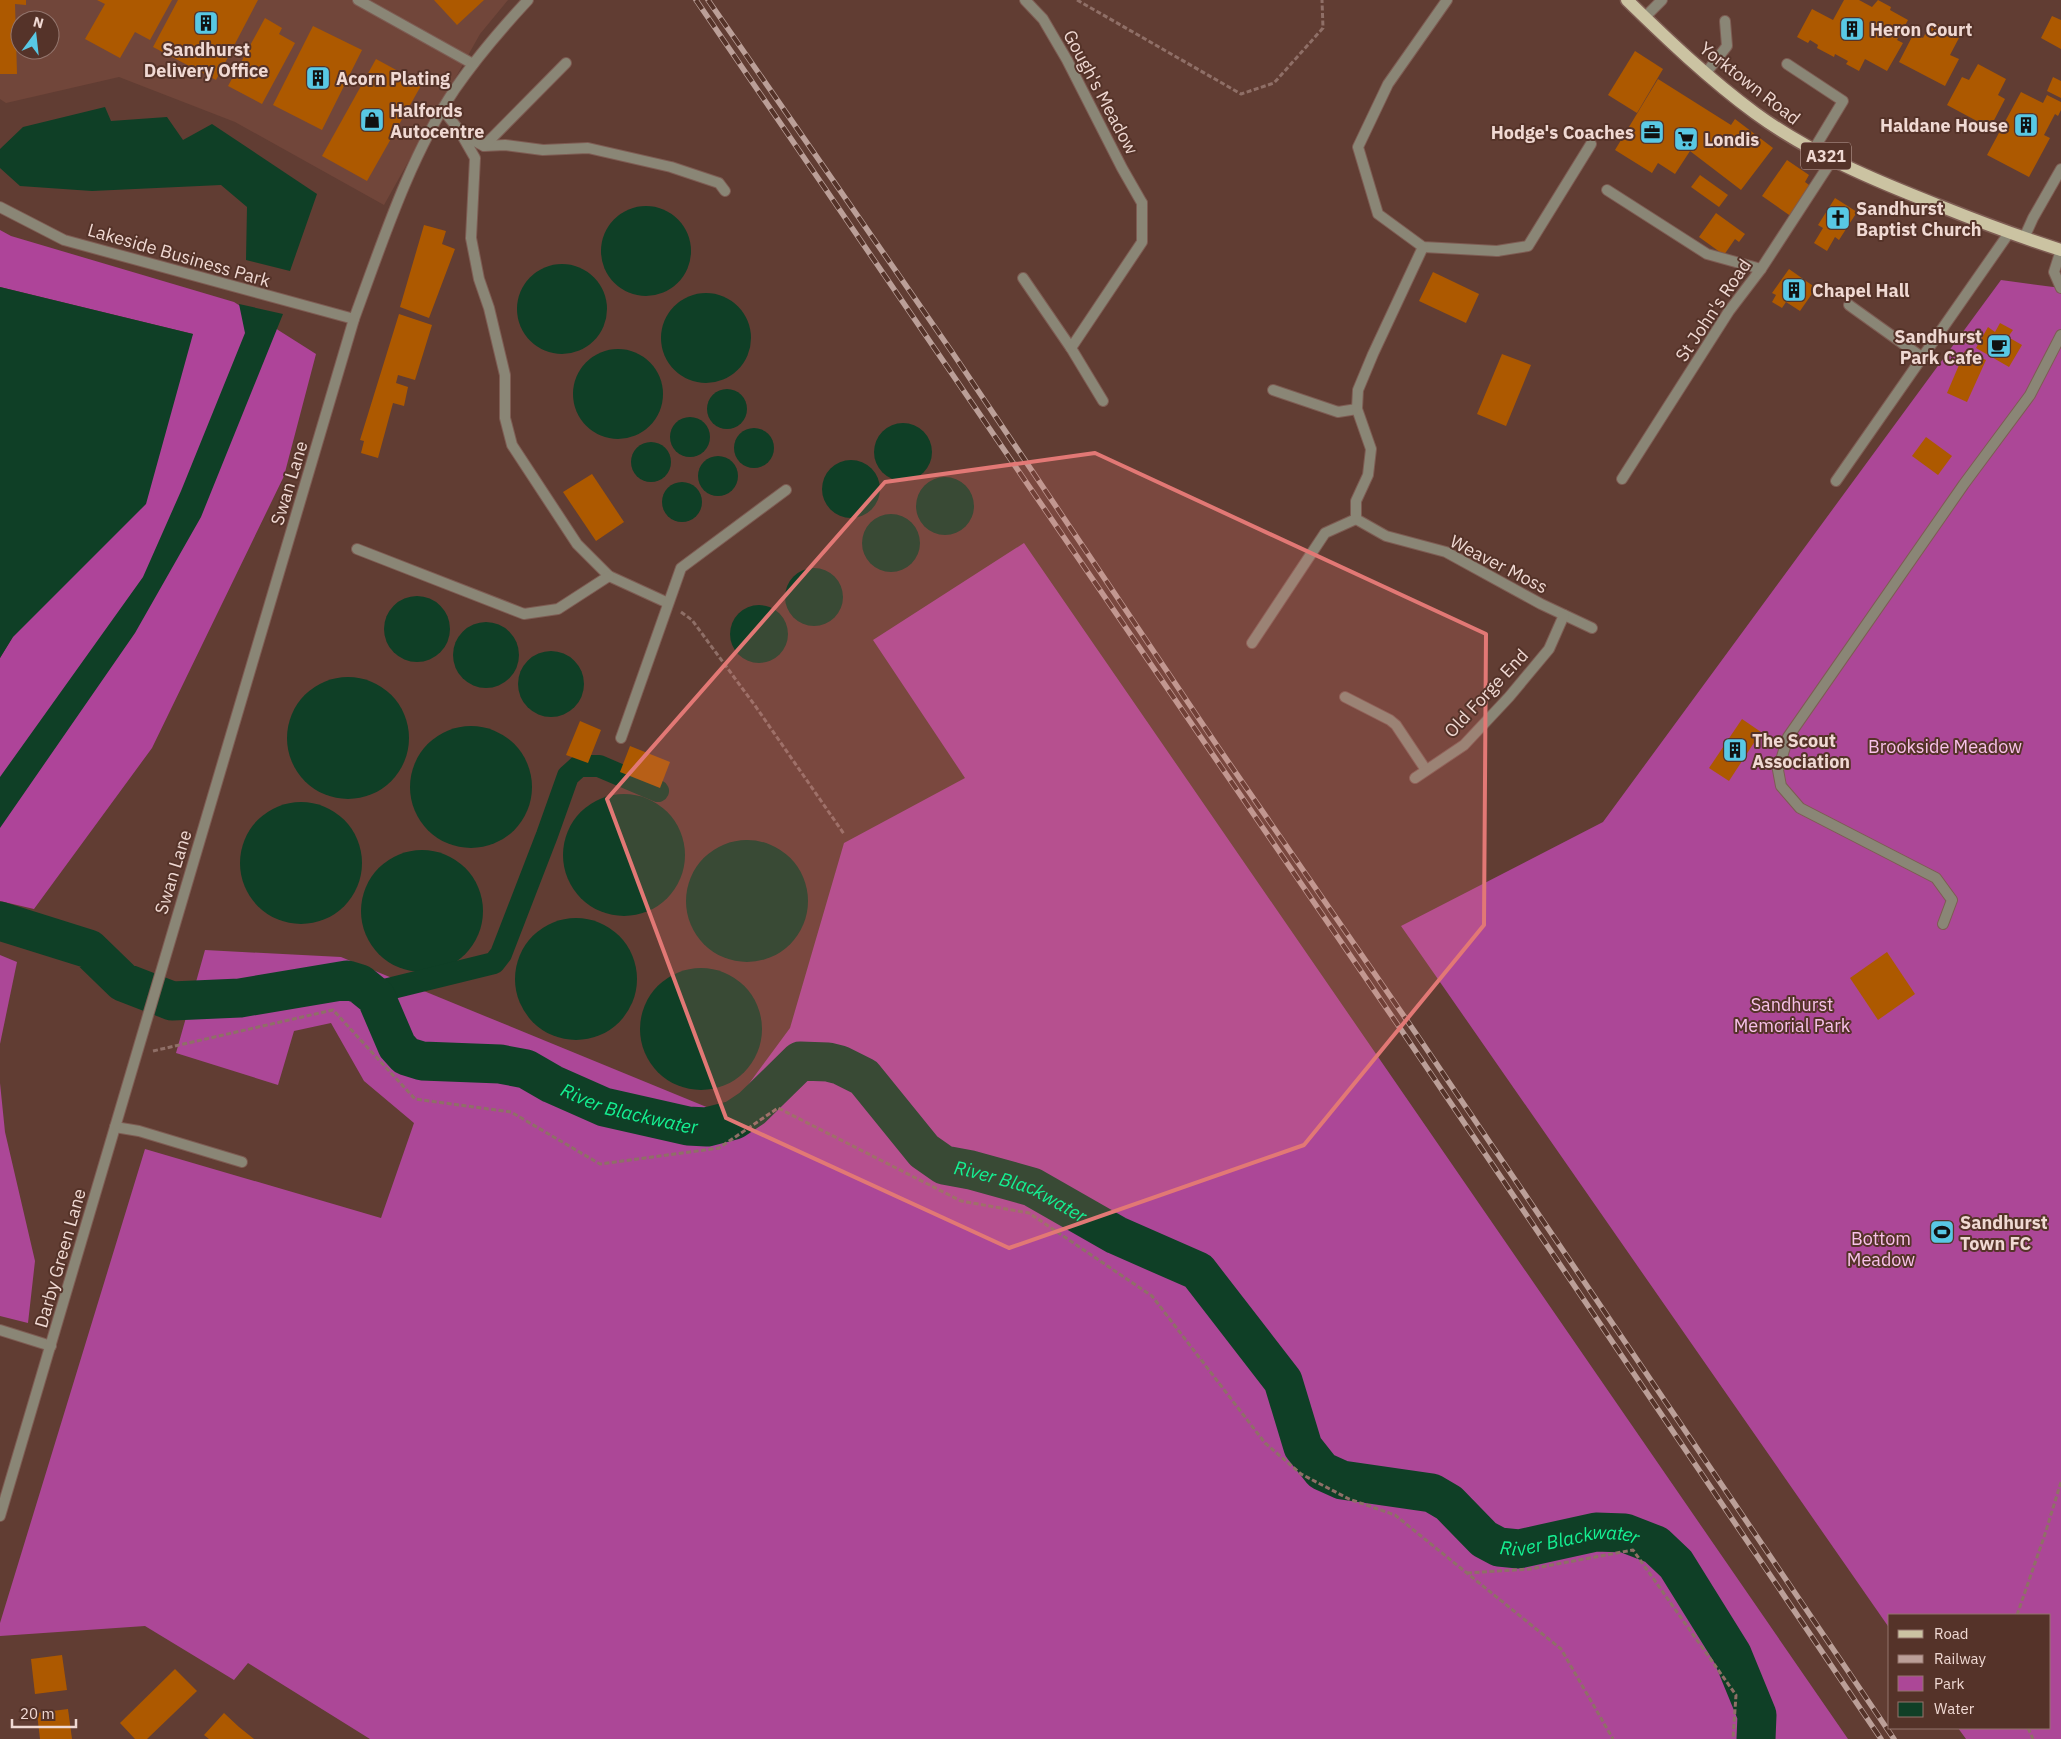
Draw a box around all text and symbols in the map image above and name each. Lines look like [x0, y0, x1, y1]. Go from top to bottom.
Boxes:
north arrow [10, 10, 60, 60]
building icon: Sandhurst Delivery Office [193, 10, 219, 36]
text: N [31, 12, 46, 32]
building icon: Heron Court [1839, 16, 1865, 42]
place label: Heron Court [1870, 18, 1972, 41]
street label: Gough's Meadow [1058, 26, 1144, 158]
street label: Yorktown Road [1695, 36, 1805, 130]
place label: Sandhurst Delivery Office [144, 38, 268, 82]
building icon: Acorn Plating [305, 65, 331, 91]
place label: Acorn Plating [336, 67, 450, 90]
place label: Halfords Autocentre [390, 99, 484, 143]
shop icon: Halfords Autocentre [359, 107, 385, 133]
building icon: Haldane House [2013, 112, 2039, 138]
place label: Haldane House [1880, 114, 2008, 137]
office icon: Hodge's Coaches [1639, 119, 1665, 145]
place label: Hodge's Coaches [1491, 121, 1634, 144]
supermarket icon: Londis [1673, 126, 1699, 152]
place label: Londis [1704, 128, 1759, 151]
road number: A321 [1801, 142, 1851, 170]
place label: Sandhurst Baptist Church [1856, 197, 1982, 241]
church icon: Sandhurst Baptist Church [1825, 205, 1851, 231]
street label: Lakeside Business Park [85, 218, 273, 292]
street label: St John's Road [1670, 254, 1756, 366]
building icon: Chapel Hall [1781, 277, 1807, 303]
place label: Chapel Hall [1812, 279, 1910, 302]
place label: Sandhurst Park Cafe [1894, 325, 1982, 369]
cafe icon: Sandhurst Park Cafe [1986, 333, 2012, 359]
street label: Swan Lane [265, 438, 313, 528]
street label: Weaver Moss [1446, 530, 1552, 598]
street label: Old Forge End [1439, 644, 1533, 742]
place label: The Scout Association [1752, 729, 1850, 773]
park label: Brookside Meadow [1868, 735, 2022, 758]
building icon: The Scout Association [1722, 737, 1748, 763]
street label: Swan Lane [149, 827, 197, 917]
park label: Sandhurst Memorial Park [1734, 993, 1851, 1037]
water label: River Blackwater [557, 1077, 700, 1139]
water label: River Blackwater [952, 1155, 1092, 1228]
street label: Darby Green Lane [29, 1186, 91, 1330]
place label: Sandhurst Town FC [1960, 1211, 2048, 1255]
sports icon: Sandhurst Town FC [1929, 1219, 1955, 1245]
park label: Bottom Meadow [1847, 1227, 1915, 1271]
water label: River Blackwater [1499, 1520, 1644, 1561]
legend [1888, 1614, 2051, 1729]
text: Road [1934, 1624, 1969, 1643]
text: Railway [1934, 1649, 1987, 1668]
text: Park [1934, 1674, 1964, 1693]
scale bar [12, 1696, 76, 1728]
text: Water [1934, 1699, 1975, 1718]
text: 20 m [20, 1704, 55, 1723]

